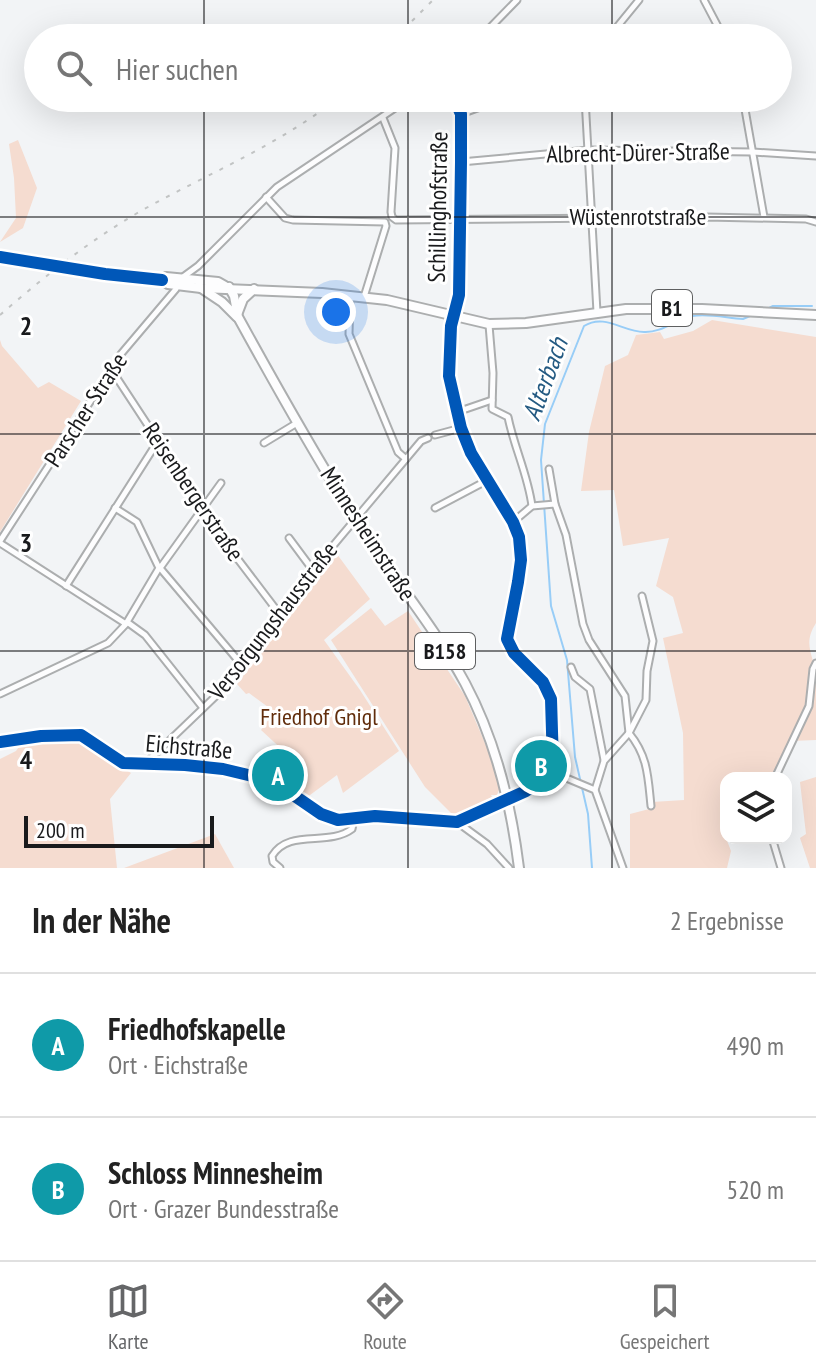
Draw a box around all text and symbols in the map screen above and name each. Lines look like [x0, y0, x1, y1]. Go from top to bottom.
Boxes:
search box [24, 24, 792, 112]
icon: search [52, 46, 96, 90]
text: Hier suchen [116, 49, 238, 88]
street label: Schillinghofstraße [421, 131, 454, 283]
street label: Albrecht-Dürer-Straße [546, 135, 730, 170]
street label: Wüstenrotstraße [570, 201, 707, 232]
road number: B1 [652, 290, 692, 326]
your location [316, 292, 356, 332]
text: 2 [20, 309, 32, 342]
water label: Alterbach [514, 332, 575, 425]
street label: Parscher Straße [37, 347, 134, 473]
street label: Reisenbergerstraße [136, 417, 251, 567]
street label: Minnesheimstraße [314, 461, 423, 607]
text: 3 [20, 526, 32, 559]
street label: Versorgungshausstraße [201, 535, 344, 707]
road number: B158 [415, 633, 475, 669]
park label: Friedhof Gnigl [260, 701, 378, 732]
street label: Eichstraße [144, 727, 234, 766]
pin: B [515, 736, 567, 796]
text: 4 [20, 743, 33, 776]
pin: A [252, 745, 304, 805]
map controls [720, 772, 792, 844]
button: layers [720, 772, 792, 844]
scale bar [24, 812, 214, 848]
text: 200 m [36, 816, 85, 844]
text: In der Nähe [32, 898, 171, 942]
text: 2 Ergebnisse [670, 904, 784, 937]
text: Friedhofskapelle [108, 1009, 286, 1048]
text: A [51, 1029, 65, 1062]
text: 490 m [726, 1029, 784, 1062]
text: Ort · Eichstraße [108, 1048, 248, 1081]
text: Schloss Minnesheim [108, 1153, 323, 1192]
text: B [52, 1173, 64, 1206]
text: 520 m [726, 1173, 784, 1206]
text: Ort · Grazer Bundesstraße [108, 1192, 339, 1225]
tab: Karte [106, 1279, 150, 1355]
tab: Route [363, 1279, 407, 1355]
tab: Gespeichert [620, 1279, 710, 1355]

